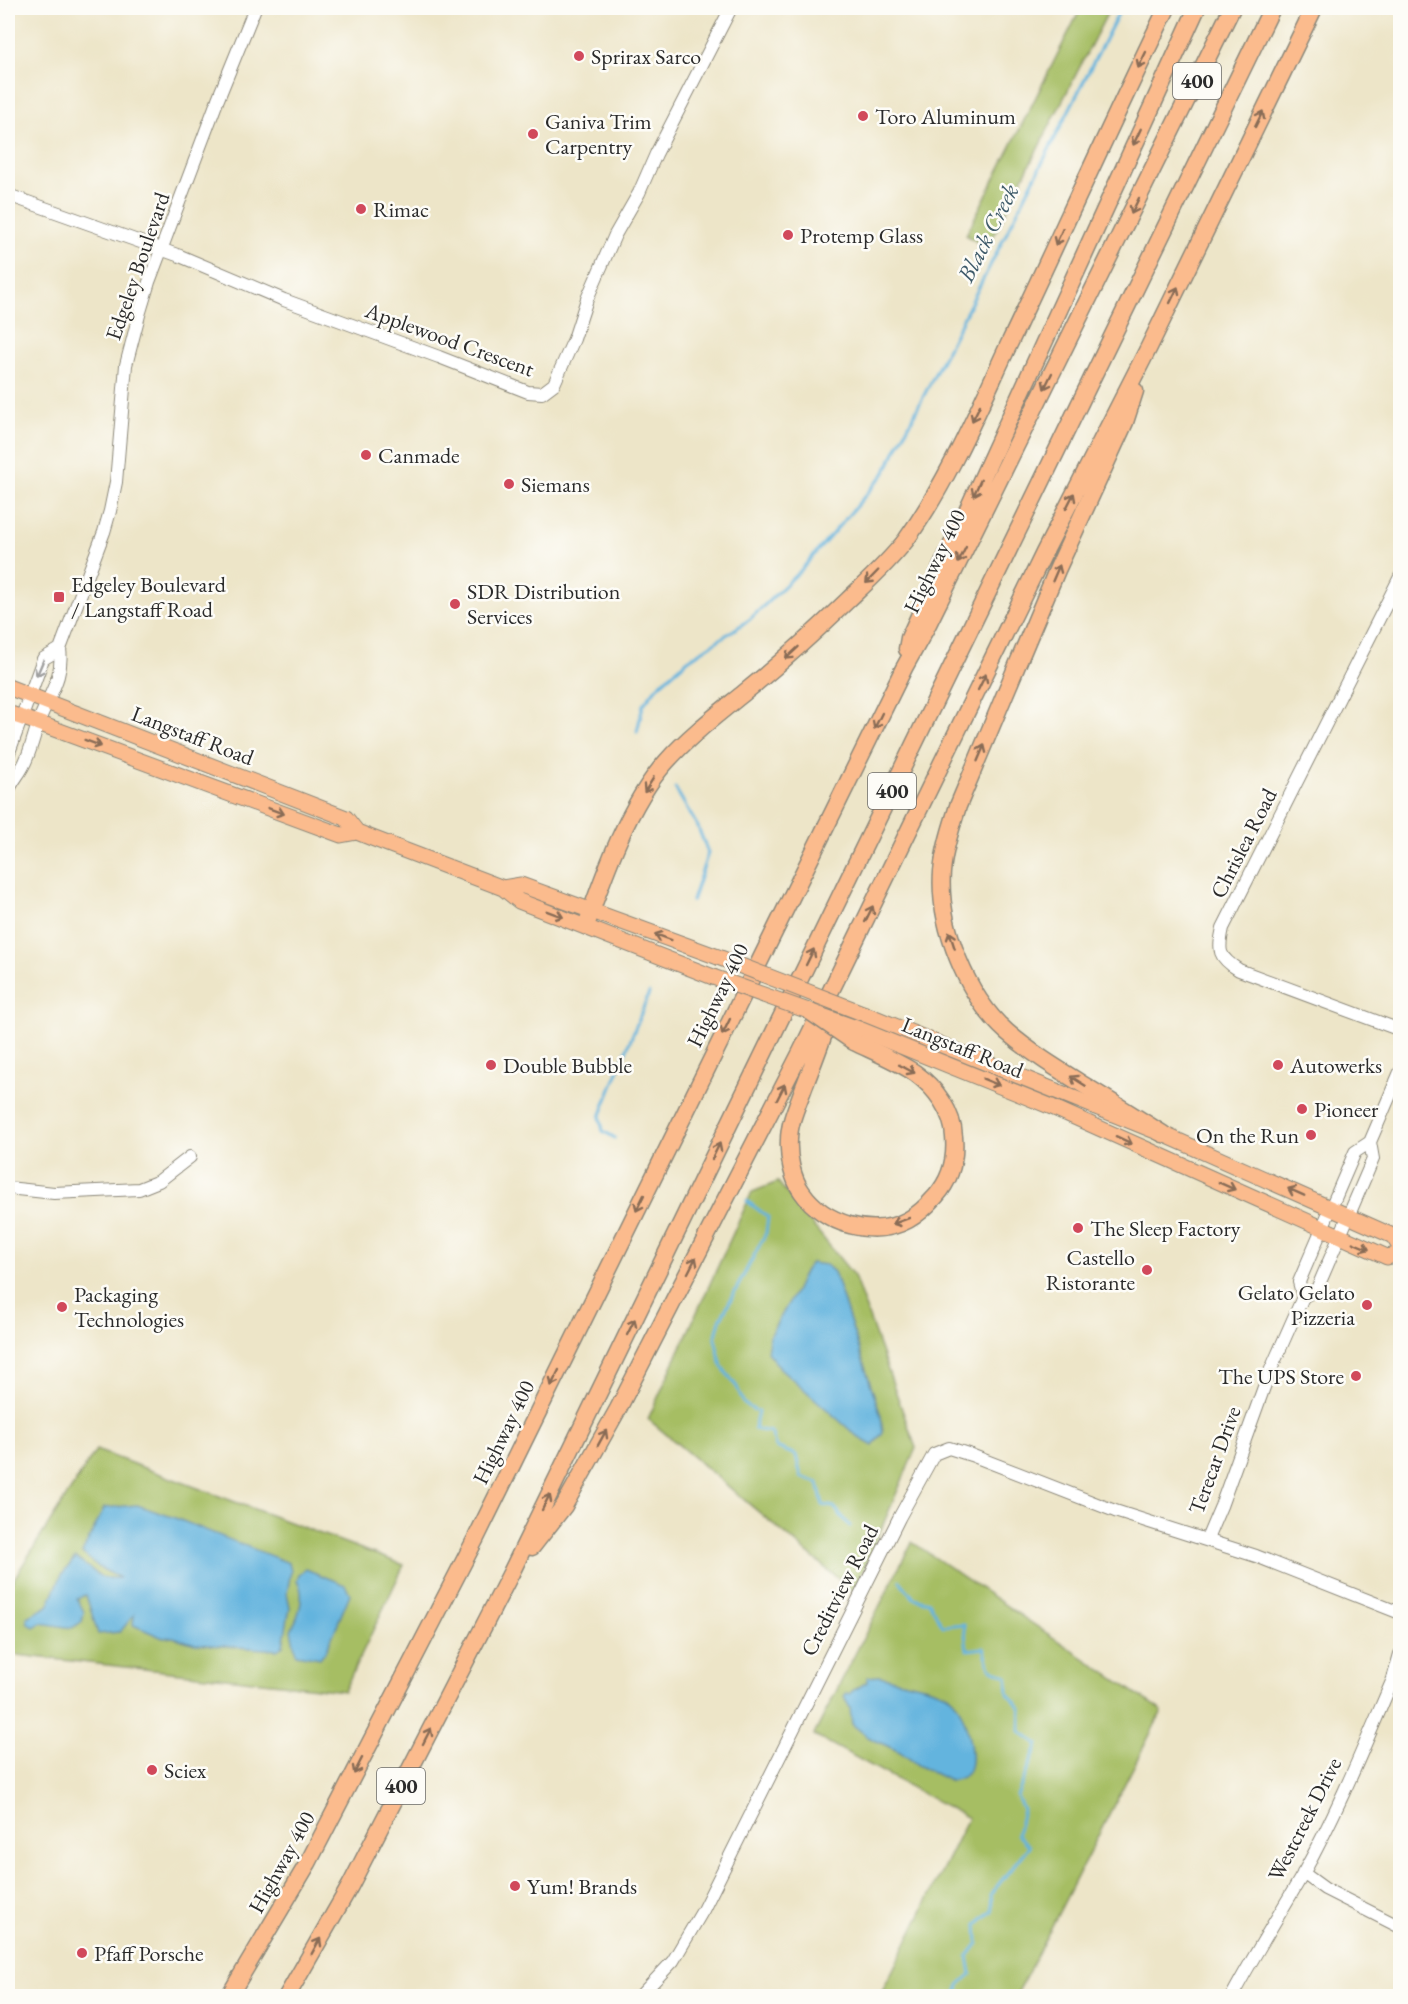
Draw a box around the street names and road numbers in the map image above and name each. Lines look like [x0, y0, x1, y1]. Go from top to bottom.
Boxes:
road number: 400 [1173, 63, 1221, 99]
street label: Edgeley Boulevard [99, 187, 177, 344]
street label: Applewood Crescent [360, 295, 538, 384]
street label: Highway 400 [897, 504, 972, 618]
street label: Langstaff Road [128, 699, 259, 772]
road number: 400 [868, 773, 916, 809]
street label: Chrislea Road [1203, 782, 1284, 903]
street label: Highway 400 [680, 938, 755, 1052]
street label: Langstaff Road [898, 1010, 1029, 1085]
street label: Highway 400 [466, 1375, 541, 1489]
street label: Terecar Drive [1182, 1402, 1248, 1518]
street label: Creditview Road [794, 1519, 885, 1661]
street label: Westcreek Drive [1261, 1752, 1348, 1886]
road number: 400 [377, 1768, 425, 1804]
street label: Highway 400 [241, 1806, 322, 1919]

